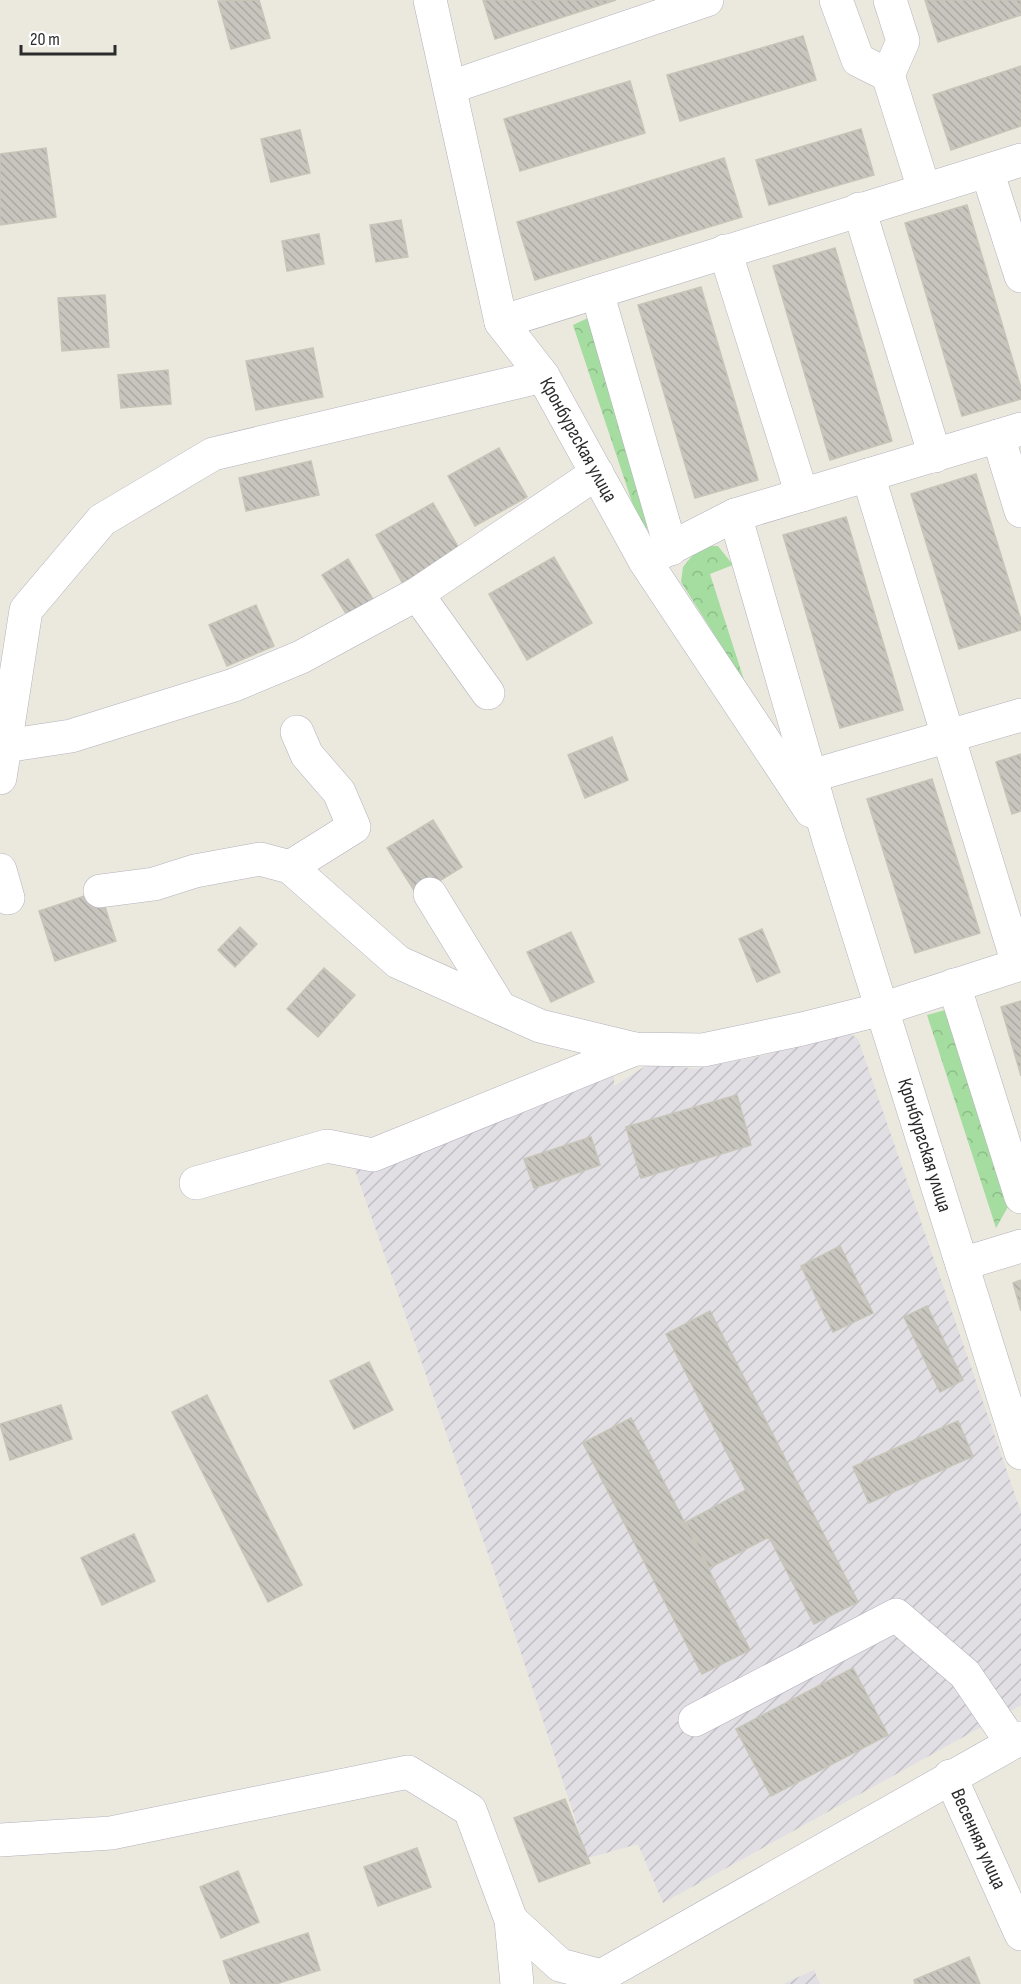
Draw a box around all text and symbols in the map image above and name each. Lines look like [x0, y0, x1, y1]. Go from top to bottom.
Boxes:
scale bar [21, 18, 116, 56]
text: 20 m [30, 29, 60, 50]
street label: Кронбургская улица [534, 373, 622, 506]
street label: Кронбургская улица [892, 1075, 957, 1215]
street label: Весенняя улица [945, 1785, 1011, 1893]

